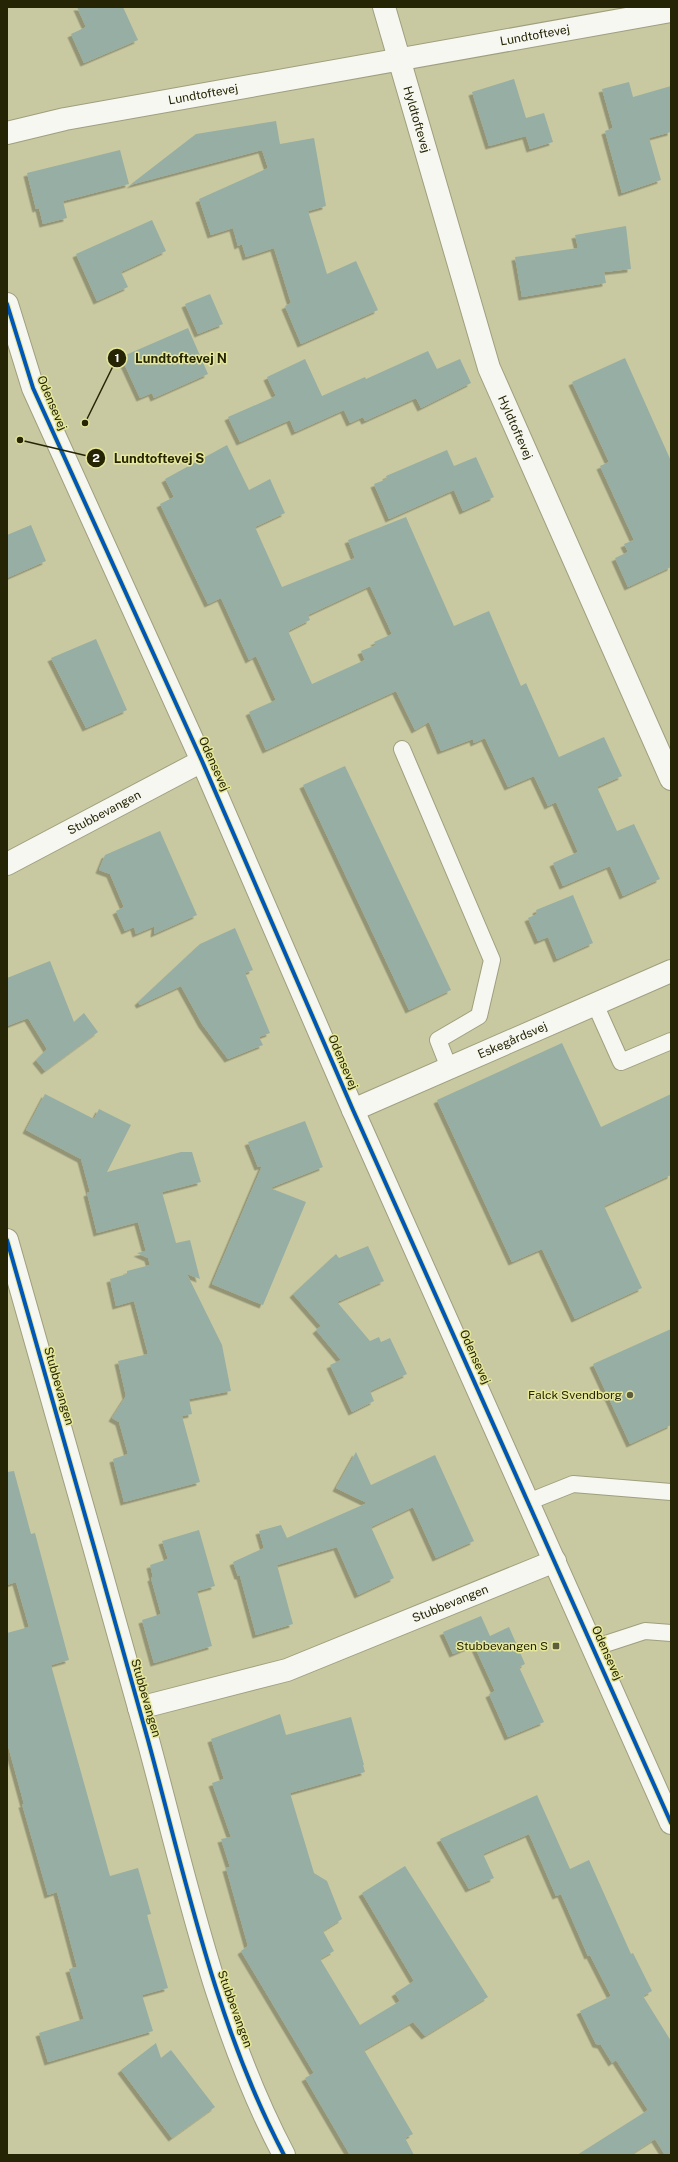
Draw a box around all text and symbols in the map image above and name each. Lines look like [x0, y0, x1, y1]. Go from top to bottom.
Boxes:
street label: Lundtoftevej [499, 22, 571, 48]
street label: Lundtoftevej [167, 81, 239, 107]
street label: Hyldtoftevej [400, 84, 433, 154]
callout: Lundtoftevej N [107, 346, 235, 371]
text: 1 [114, 351, 120, 365]
text: Lundtoftevej N [135, 351, 227, 366]
street label: Odensevej [34, 373, 70, 433]
street label: Hyldtoftevej [495, 393, 536, 462]
callout: Lundtoftevej S [86, 446, 213, 471]
text: 2 [92, 451, 100, 465]
text: Lundtoftevej S [114, 451, 204, 466]
street label: Odensevej [196, 735, 232, 793]
street label: Stubbevangen [65, 787, 143, 838]
street label: Eskegårdsvej [476, 1019, 549, 1062]
street label: Odensevej [325, 1032, 361, 1092]
street label: Odensevej [457, 1328, 493, 1386]
street label: Stubbevangen [41, 1345, 77, 1427]
place label: Falck Svendborg [528, 1388, 622, 1402]
marker: Falck Svendborg [625, 1390, 635, 1400]
street label: Stubbevangen [410, 1582, 490, 1625]
street label: Odensevej [589, 1624, 625, 1682]
place label: Stubbevangen S [456, 1639, 548, 1653]
marker: Stubbevangen S [551, 1641, 561, 1651]
street label: Stubbevangen [128, 1657, 164, 1739]
street label: Stubbevangen [215, 1969, 255, 2049]

